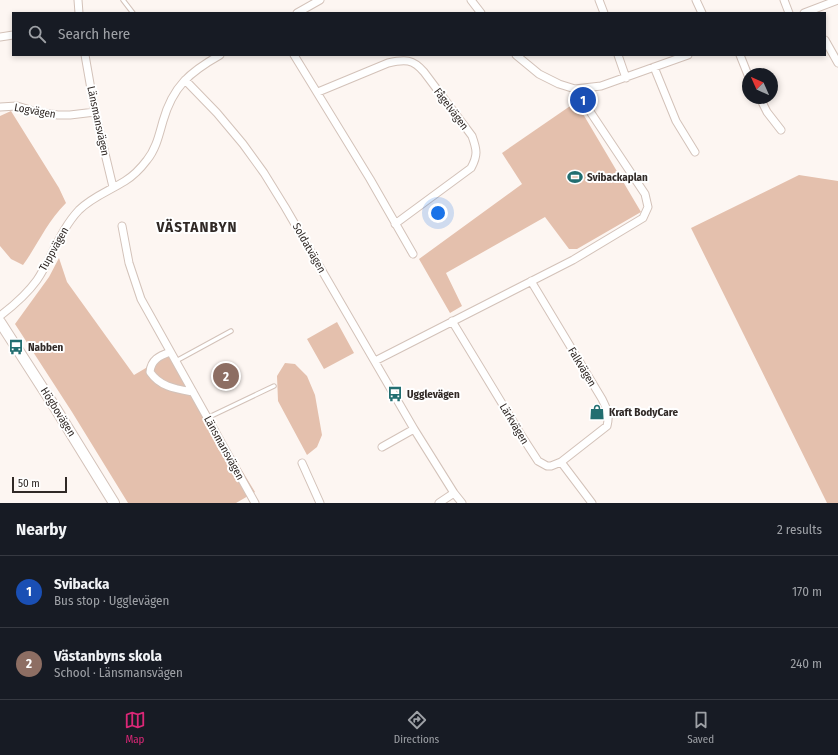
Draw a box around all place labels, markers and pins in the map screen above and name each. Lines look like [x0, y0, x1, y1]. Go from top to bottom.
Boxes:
pin: 1 [570, 85, 596, 115]
sports icon: Svibackaplan [566, 168, 584, 186]
place label: Svibackaplan [587, 171, 648, 184]
bus stop icon: Nabben [7, 338, 25, 356]
place label: Nabben [28, 341, 64, 354]
pin: 2 [213, 361, 239, 391]
bus stop icon: Ugglevägen [386, 385, 404, 403]
place label: Ugglevägen [407, 388, 460, 401]
shop icon: Kraft BodyCare [588, 403, 606, 421]
place label: Kraft BodyCare [609, 406, 678, 419]

